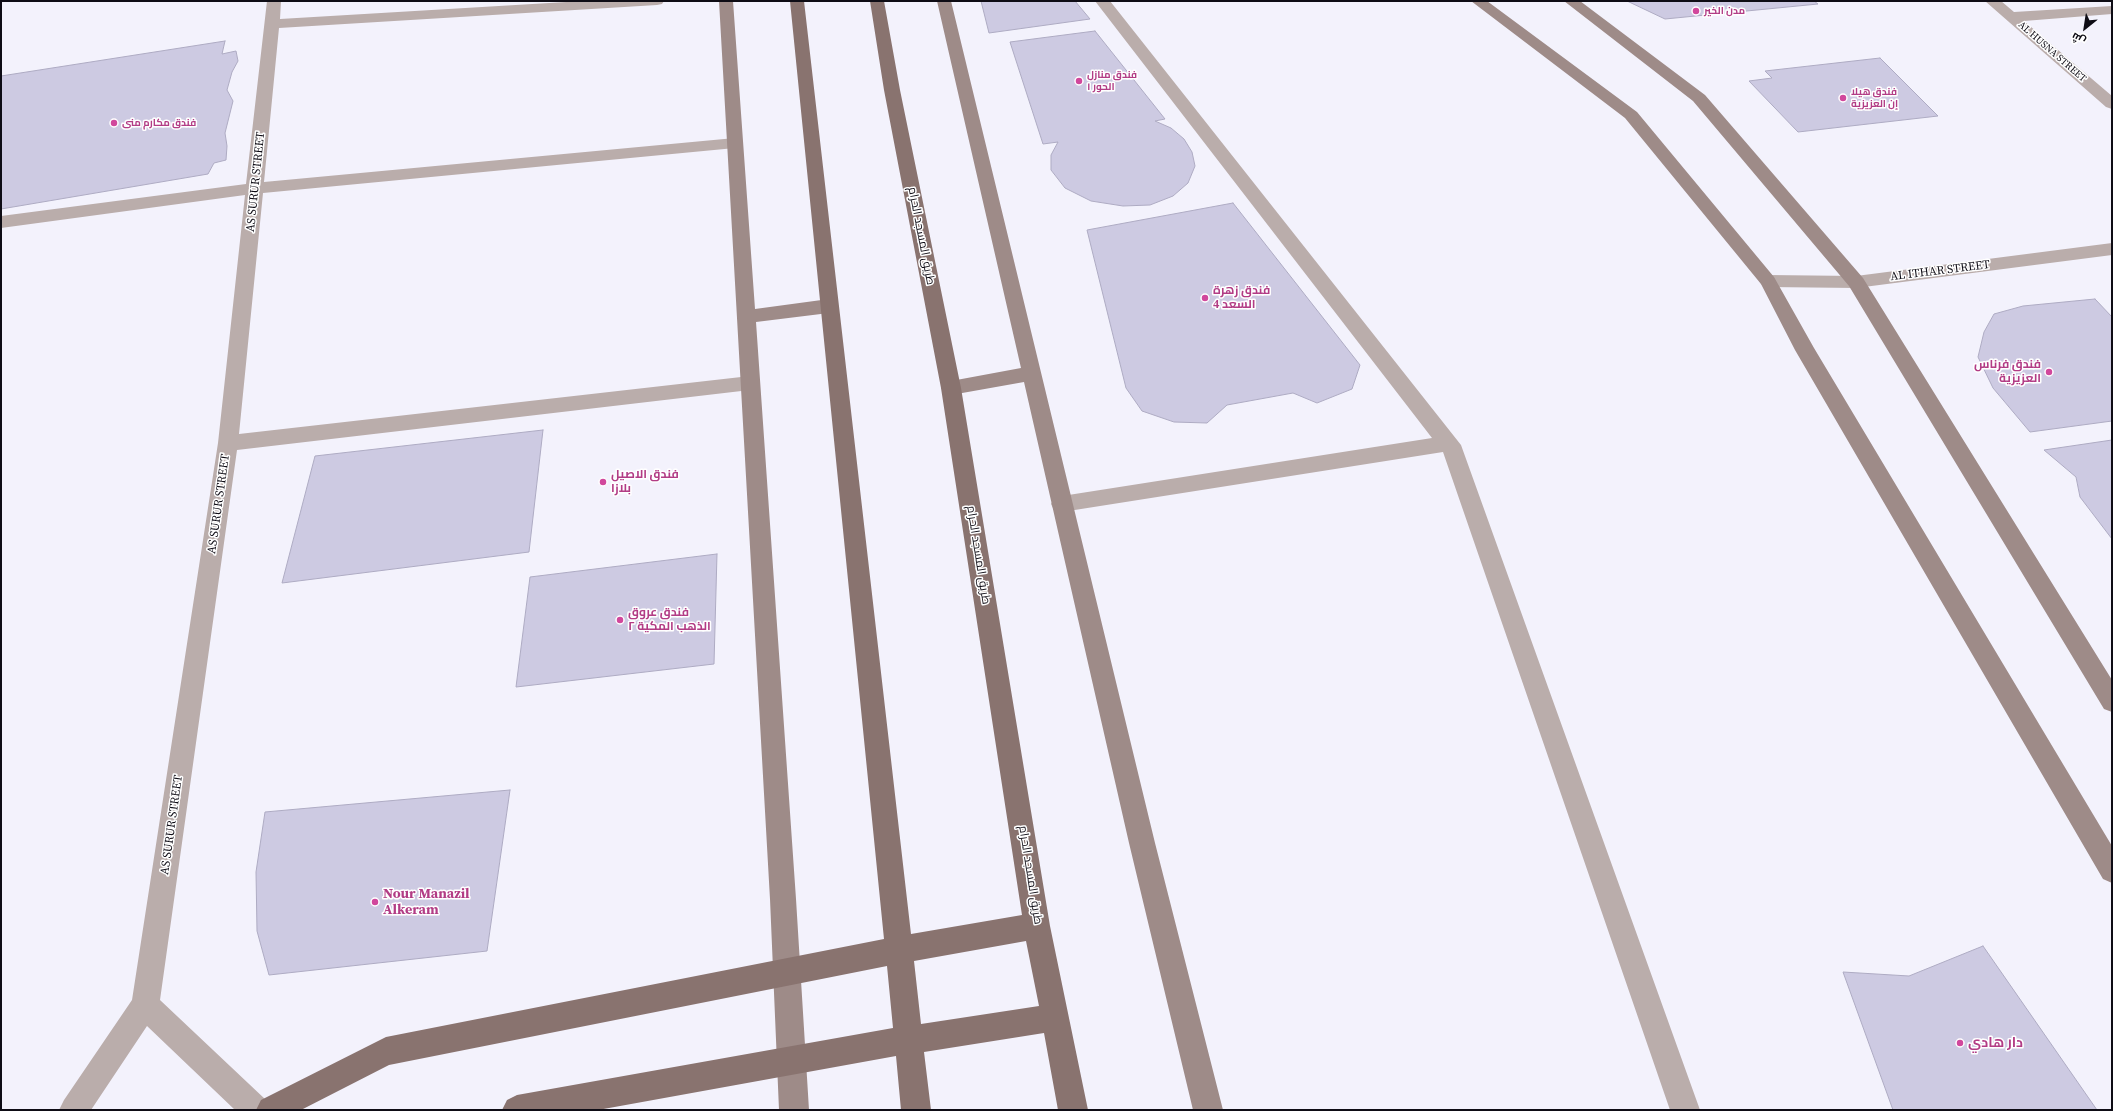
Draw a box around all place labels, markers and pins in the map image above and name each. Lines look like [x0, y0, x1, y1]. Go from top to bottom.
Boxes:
place label: مدن الخير [1704, 5, 1745, 17]
marker: مدن الخير [1691, 6, 1701, 16]
place label: فندق منازل الحور ١ [1087, 69, 1137, 92]
marker: فندق منازل الحور ١ [1074, 76, 1084, 86]
place label: فندق هيلا إن العزيزية [1851, 86, 1898, 110]
marker: فندق هيلا إن العزيزية [1838, 93, 1848, 103]
place label: فندق مكارم منى [122, 117, 196, 129]
marker: فندق مكارم منى [109, 118, 119, 128]
place label: فندق زهرة السعد 4 [1213, 284, 1270, 312]
marker: فندق زهرة السعد 4 [1200, 293, 1210, 303]
place label: فندق فرناس العزيزية [1974, 358, 2041, 386]
marker: فندق فرناس العزيزية [2044, 367, 2054, 377]
place label: فندق الاصيل بلازا [611, 468, 679, 496]
marker: فندق الاصيل بلازا [598, 477, 608, 487]
place label: فندق عروق الذهب المكية ٢ [628, 606, 711, 634]
marker: فندق عروق الذهب المكية ٢ [615, 615, 625, 625]
place label: Nour Manazil Alkeram [383, 886, 470, 918]
marker: Nour Manazil Alkeram [370, 897, 380, 907]
place label: دار هادي [1968, 1035, 2023, 1051]
marker: دار هادي [1955, 1038, 1965, 1048]

